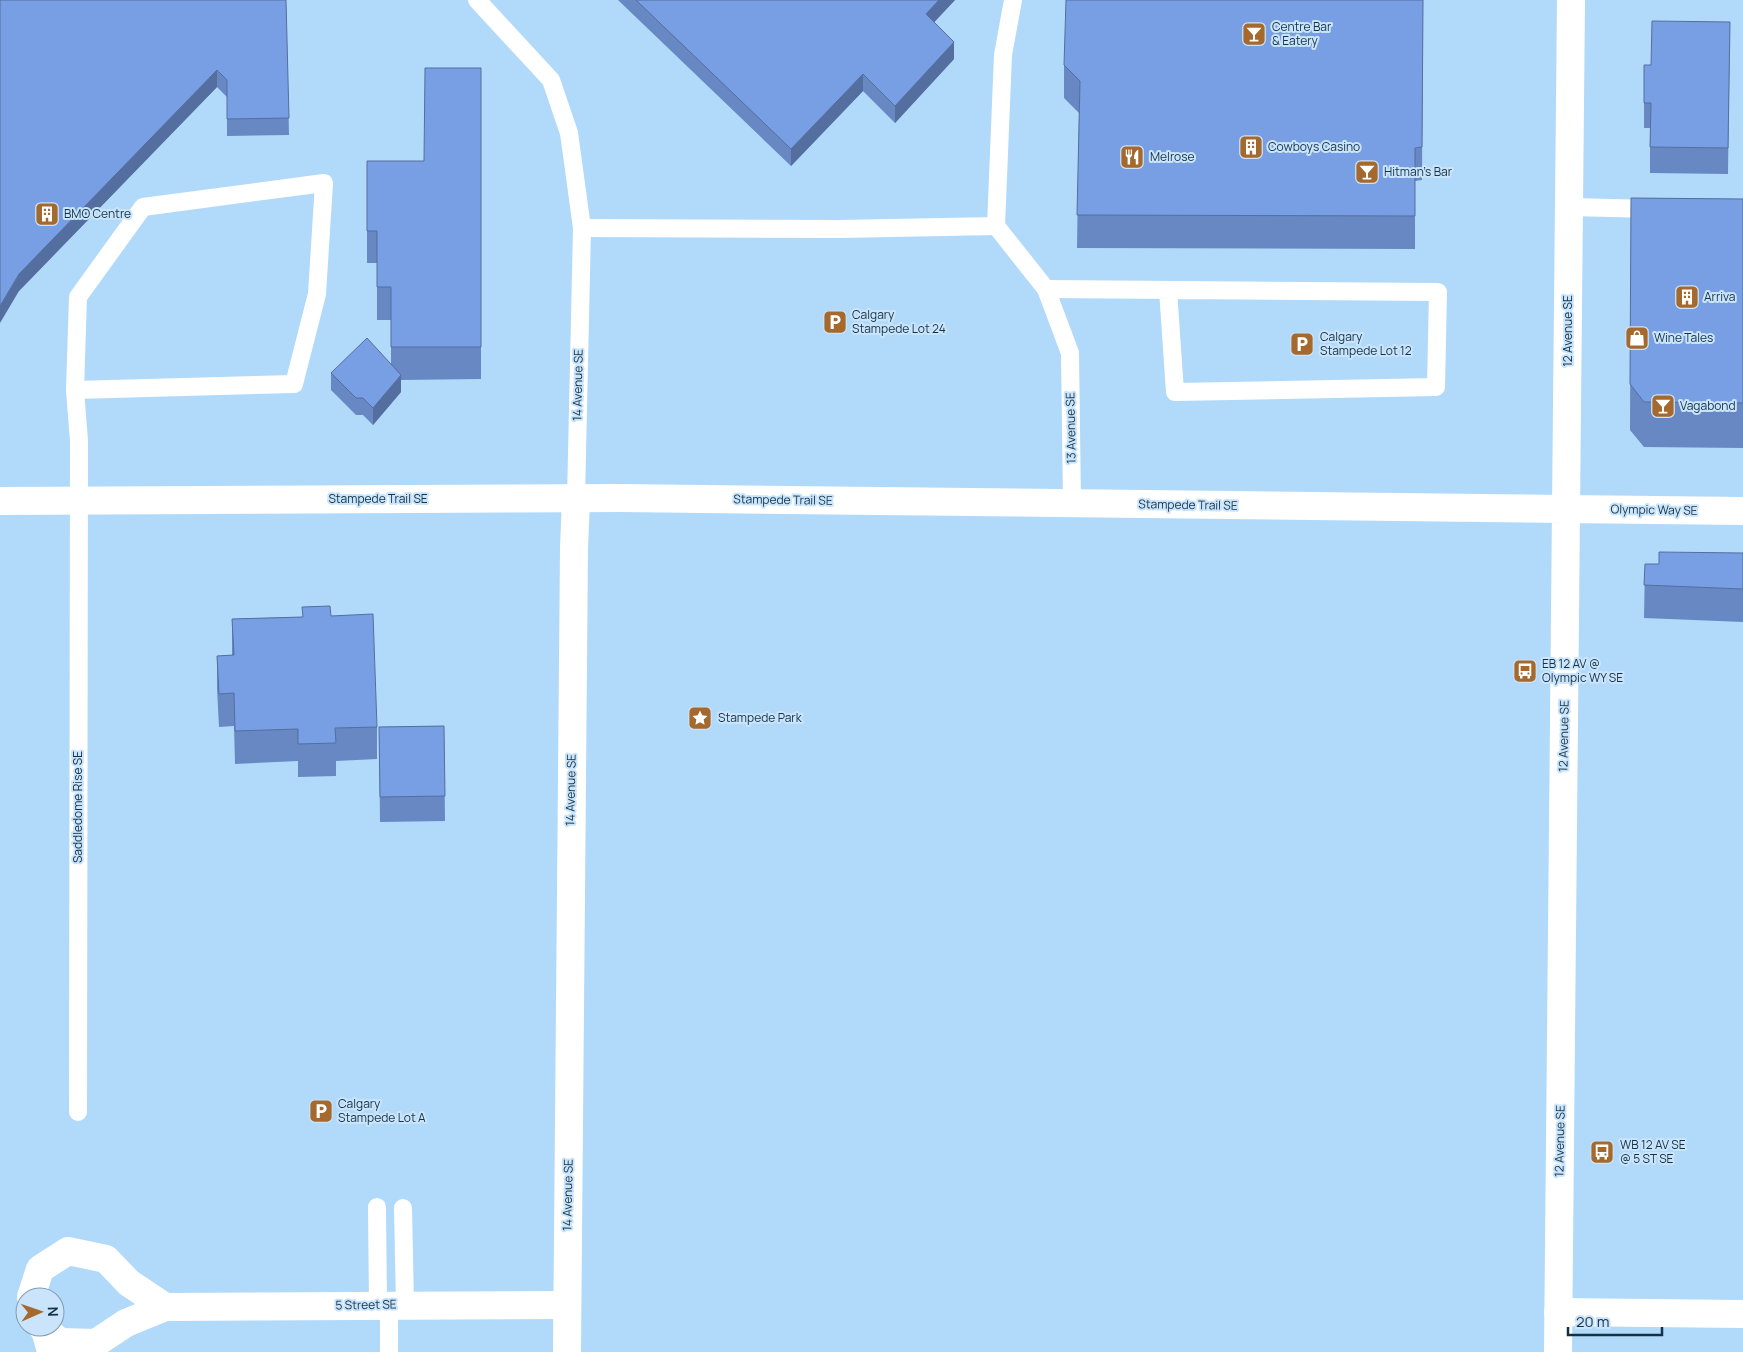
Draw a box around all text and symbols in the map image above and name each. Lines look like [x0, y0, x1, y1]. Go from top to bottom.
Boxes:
place label: Centre Bar & Eatery [1272, 18, 1332, 49]
bar icon: Centre Bar & Eatery [1241, 21, 1267, 47]
building icon: Cowboys Casino [1238, 134, 1264, 160]
place label: Cowboys Casino [1268, 138, 1360, 155]
restaurant icon: Melrose [1119, 144, 1145, 170]
place label: Melrose [1150, 148, 1194, 165]
bar icon: Hitman's Bar [1354, 159, 1380, 185]
place label: Hitman's Bar [1384, 163, 1453, 180]
building icon: BMO Centre [34, 201, 60, 227]
place label: BMO Centre [64, 205, 131, 222]
building icon: Arriva [1674, 284, 1700, 310]
place label: Arriva [1704, 288, 1735, 305]
street label: 12 Avenue SE [1559, 295, 1576, 367]
place label: Calgary Stampede Lot 24 [852, 306, 946, 337]
parking icon: Calgary Stampede Lot 24 [822, 309, 848, 335]
shop icon: Wine Tales [1624, 325, 1650, 351]
place label: Calgary Stampede Lot 12 [1320, 328, 1412, 359]
place label: Wine Tales [1654, 329, 1713, 346]
parking icon: Calgary Stampede Lot 12 [1289, 331, 1315, 357]
street label: 14 Avenue SE [568, 349, 587, 421]
street label: 13 Avenue SE [1061, 392, 1080, 464]
bar icon: Vagabond [1650, 393, 1676, 419]
place label: Vagabond [1680, 397, 1736, 414]
street label: Stampede Trail SE [328, 490, 428, 507]
street label: Stampede Trail SE [733, 490, 833, 509]
street label: Stampede Trail SE [1138, 495, 1238, 514]
street label: Olympic Way SE [1610, 500, 1698, 519]
place label: EB 12 AV @ Olympic WY SE [1542, 655, 1623, 686]
bus stop icon: EB 12 AV @ Olympic WY SE [1512, 658, 1538, 684]
street label: 12 Avenue SE [1554, 700, 1573, 772]
place icon: Stampede Park [687, 705, 713, 731]
place label: Stampede Park [718, 709, 803, 726]
street label: Saddledome Rise SE [69, 751, 86, 863]
street label: 14 Avenue SE [561, 754, 580, 826]
place label: Calgary Stampede Lot A [338, 1095, 426, 1126]
parking icon: Calgary Stampede Lot A [308, 1098, 334, 1124]
street label: 12 Avenue SE [1550, 1105, 1569, 1177]
place label: WB 12 AV SE @ 5 ST SE [1620, 1136, 1686, 1167]
bus stop icon: WB 12 AV SE @ 5 ST SE [1589, 1139, 1615, 1165]
street label: 14 Avenue SE [558, 1159, 577, 1231]
north arrow [15, 1287, 65, 1337]
street label: 5 Street SE [335, 1295, 397, 1314]
scale bar [1568, 1304, 1662, 1336]
text: N [44, 1306, 63, 1317]
text: 20 m [1576, 1311, 1609, 1332]

